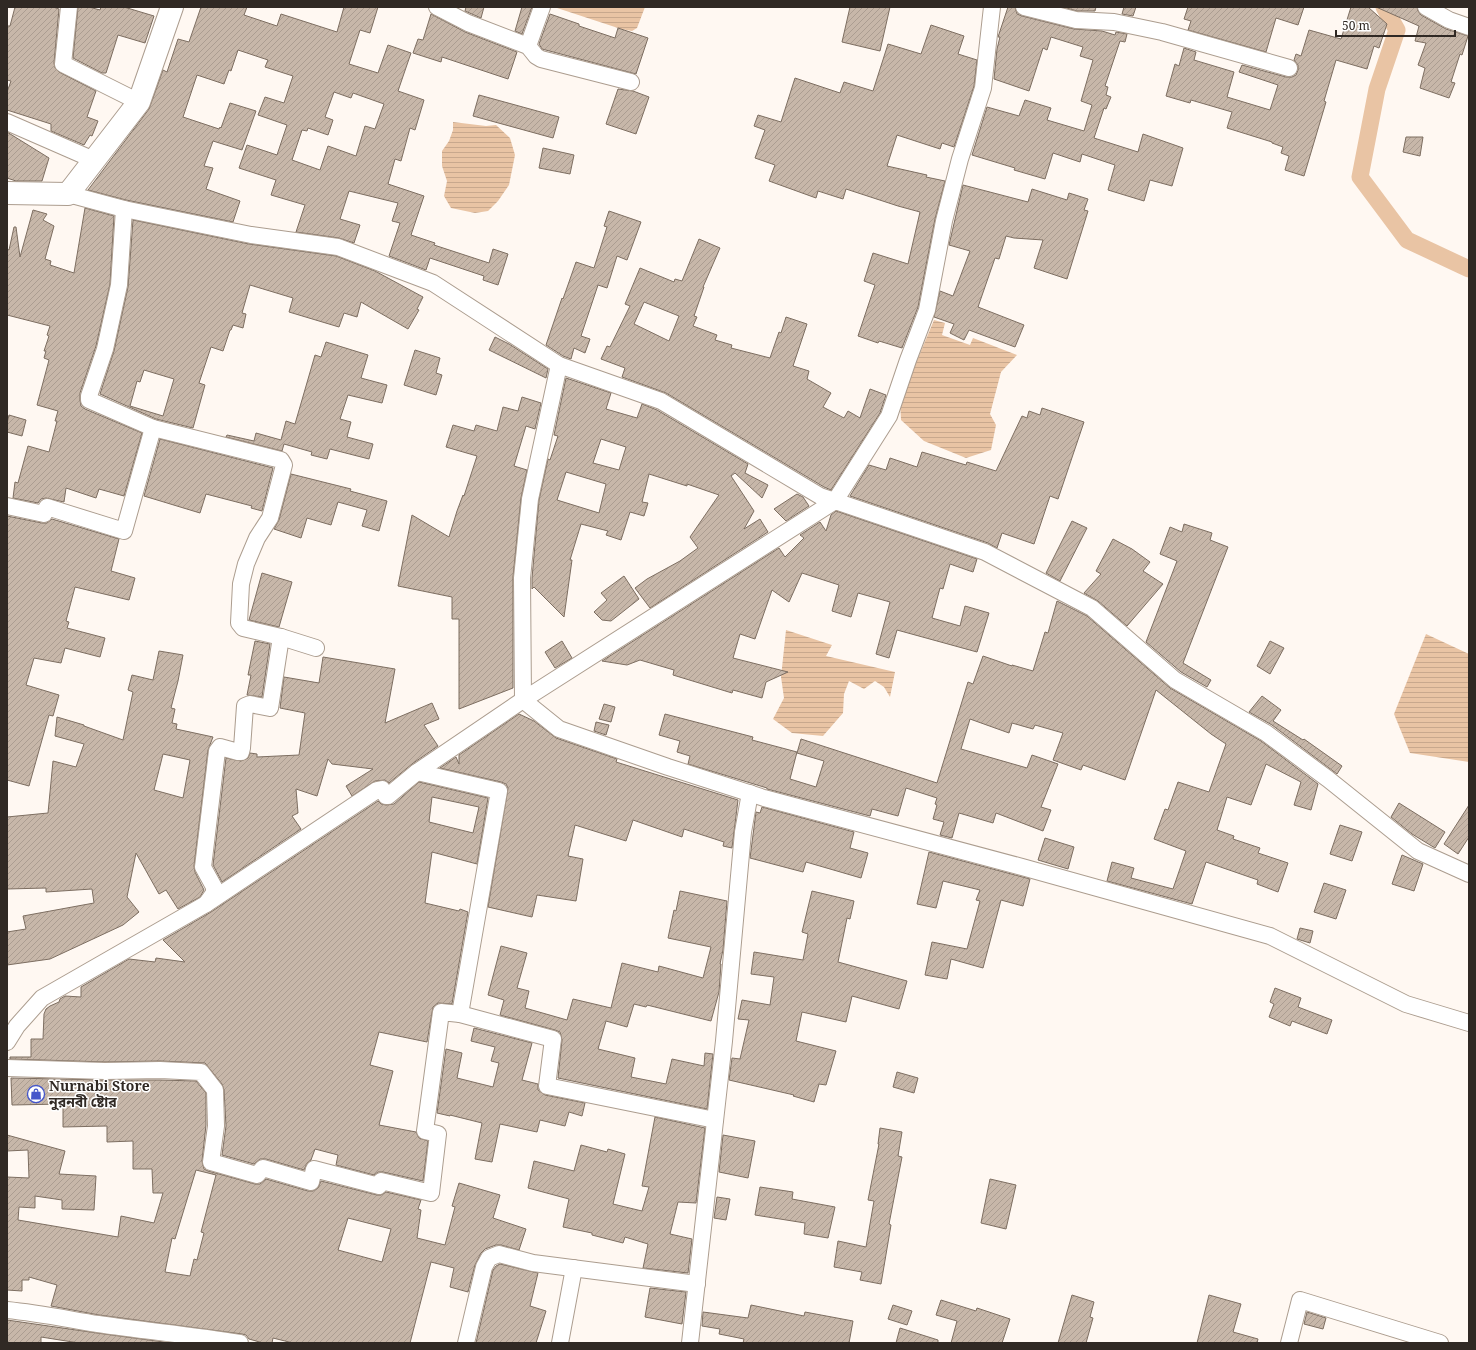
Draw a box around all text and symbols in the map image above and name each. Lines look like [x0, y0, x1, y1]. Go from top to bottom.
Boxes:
scale bar [1336, 12, 1455, 38]
text: 50 m [1342, 17, 1370, 34]
place label: Nurnabi Store নুরনবী ষ্টোর [48, 1076, 150, 1111]
shop icon: Nurnabi Store নুরনবী ষ্টোর [26, 1084, 46, 1104]

